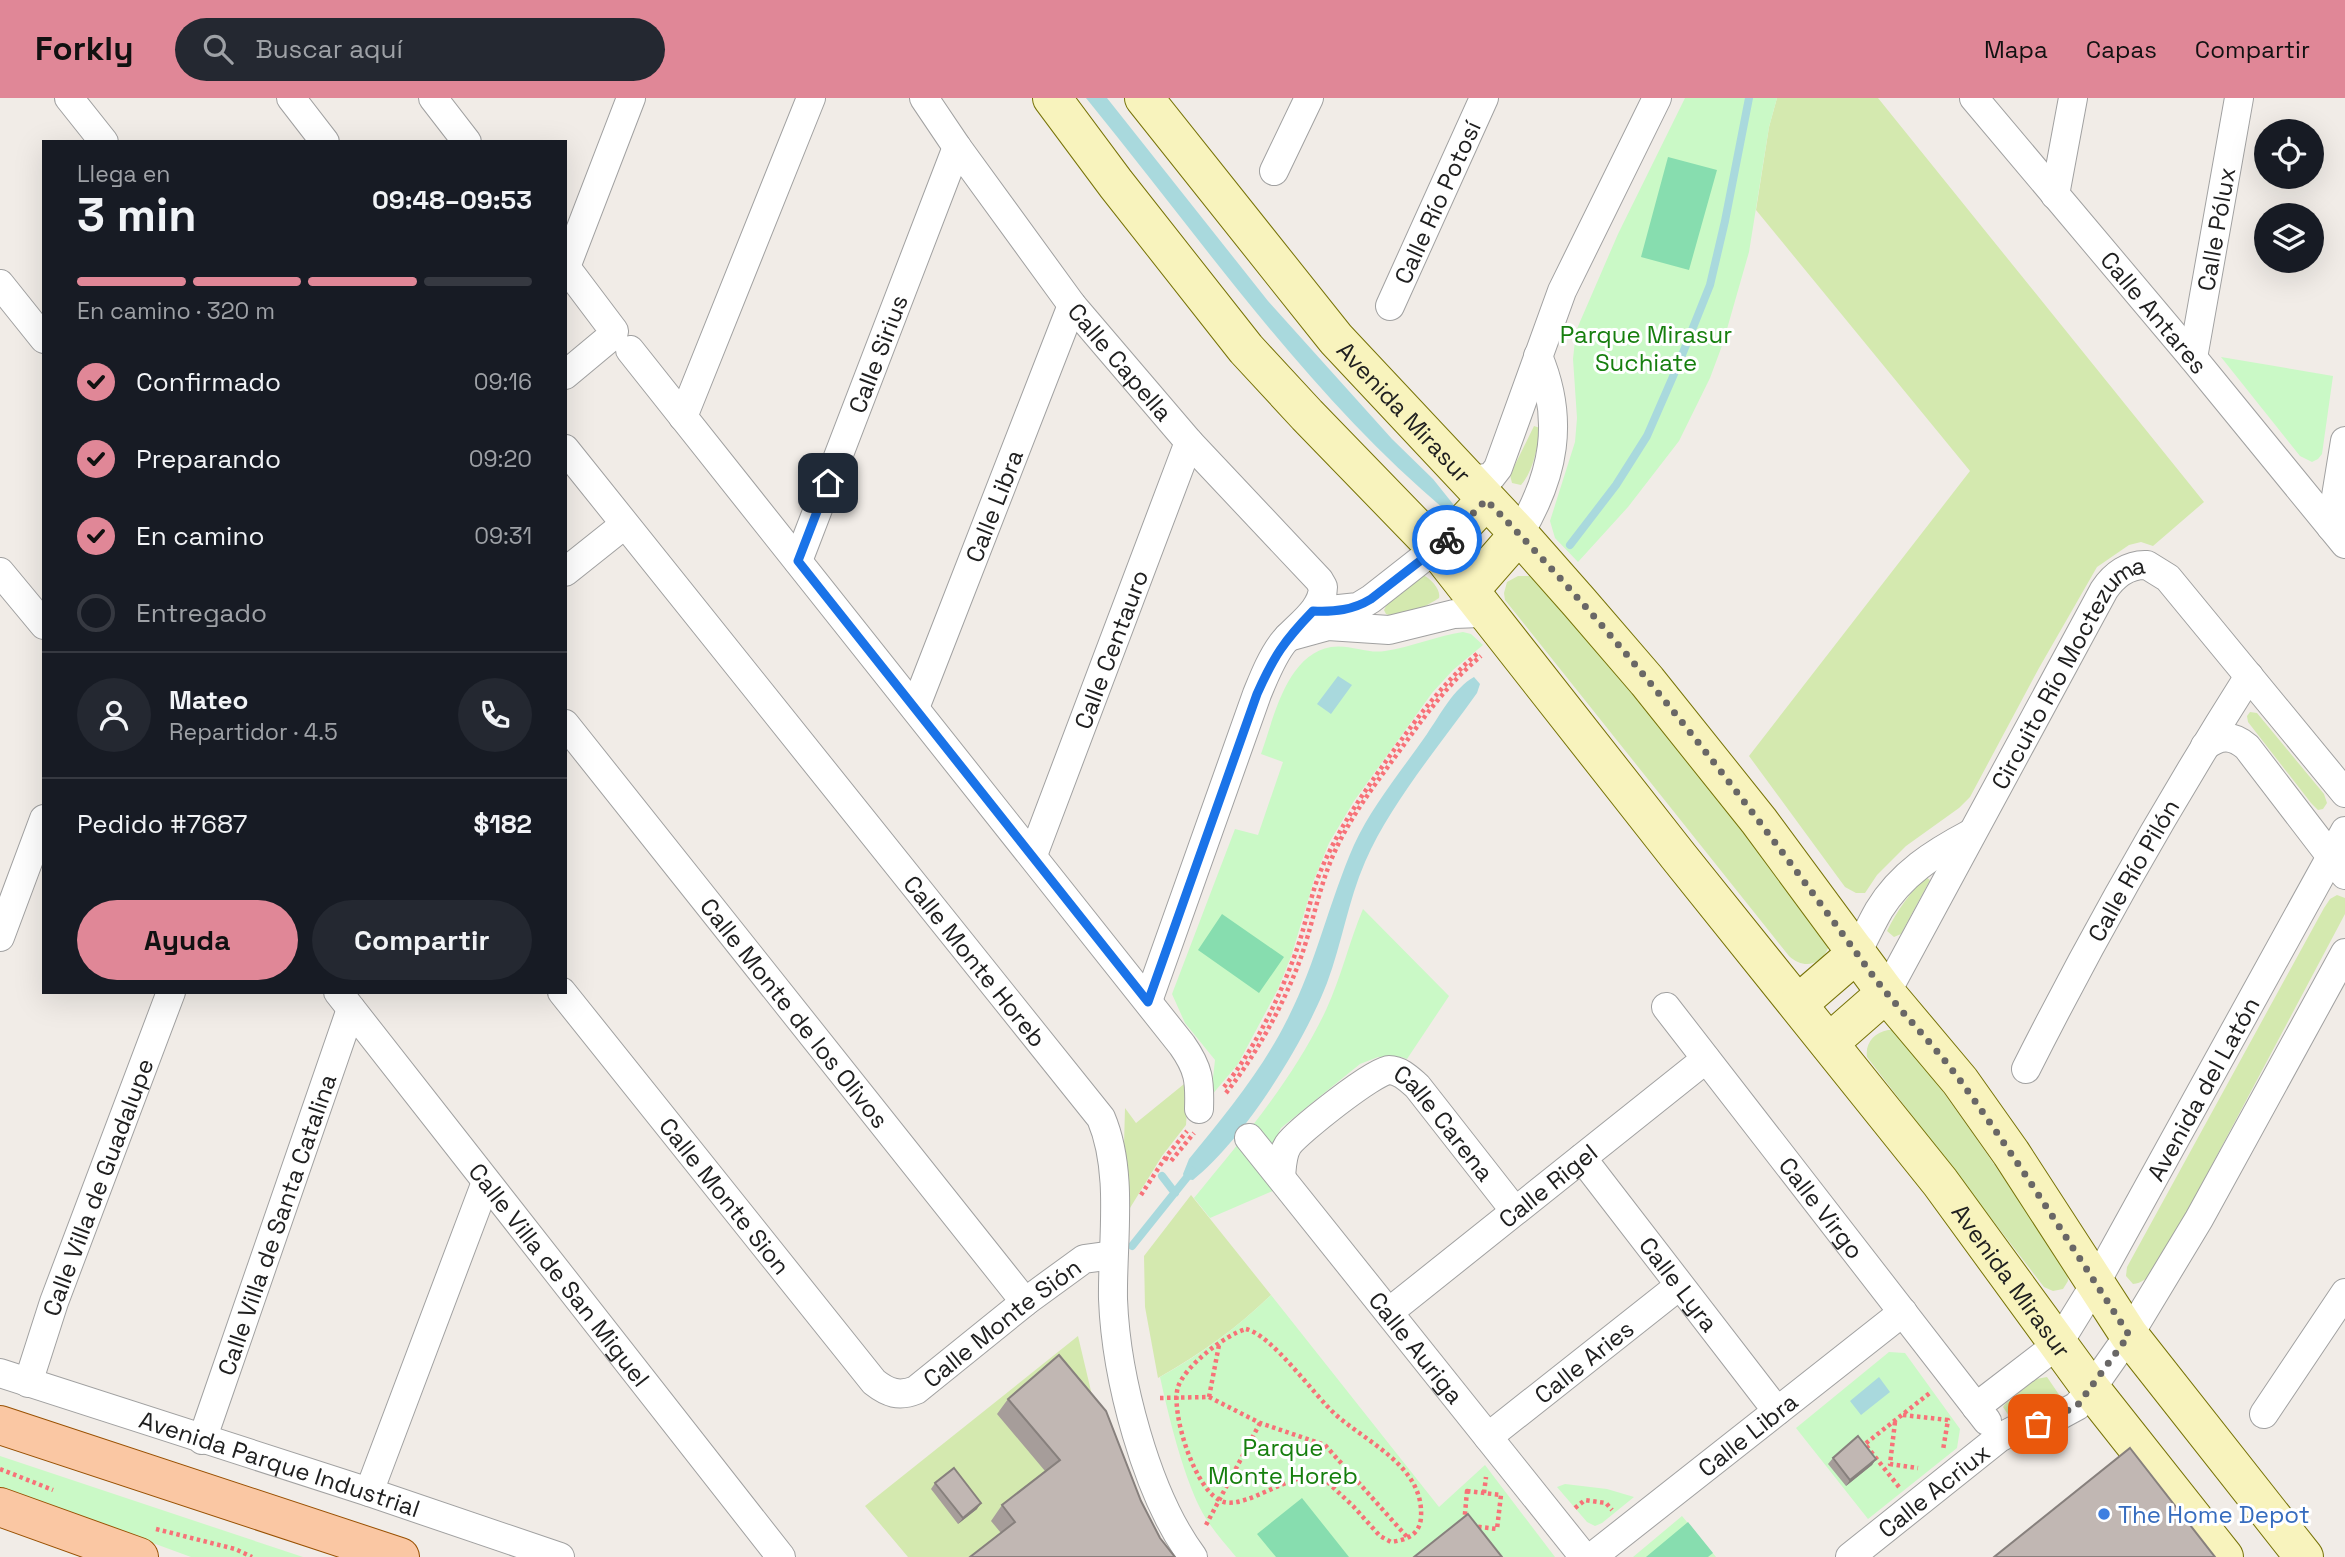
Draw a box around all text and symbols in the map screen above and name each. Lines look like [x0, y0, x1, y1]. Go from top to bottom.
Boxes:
search box [175, 18, 665, 81]
text: Forkly [35, 28, 133, 70]
icon: search [199, 30, 237, 68]
text: Buscar aquí [255, 32, 403, 66]
text: Mapa [1984, 34, 2048, 65]
text: Capas [2086, 34, 2157, 65]
text: Compartir [2195, 34, 2310, 65]
street label: Calle Río Potosí [1387, 115, 1487, 289]
map controls [2254, 119, 2324, 273]
button: locate [2254, 119, 2324, 189]
text: Llega en [77, 159, 170, 189]
street label: Calle Pólux [2190, 165, 2242, 293]
text: 09:48–09:53 [372, 183, 532, 217]
text: 3 min [77, 186, 197, 244]
button: layers [2254, 203, 2324, 273]
street label: Calle Antares [2094, 244, 2215, 380]
street label: Calle Sirius [841, 290, 914, 417]
text: En camino · 320 m [77, 296, 275, 326]
street label: Calle Capella [1061, 296, 1180, 427]
park label: Parque Mirasur Suchiate [1560, 319, 1732, 378]
street label: Avenida Mirasur [1330, 335, 1478, 489]
icon: check [77, 363, 115, 401]
text: Confirmado [136, 365, 281, 399]
text: 09:16 [474, 367, 532, 397]
icon: check [77, 440, 115, 478]
text: Preparando [136, 442, 281, 476]
text: 09:20 [469, 444, 532, 474]
street label: Calle Libra [958, 445, 1030, 567]
pin [798, 453, 858, 513]
icon: home [809, 464, 847, 502]
courier [1412, 505, 1482, 575]
icon: check [77, 517, 115, 555]
text: En camino [136, 519, 265, 553]
text: 09:31 [474, 521, 532, 551]
icon: bike [1428, 521, 1466, 559]
street label: Circuito Río Moctezuma [1984, 549, 2148, 795]
street label: Calle Centauro [1067, 565, 1155, 733]
text: Entregado [136, 596, 267, 630]
button: person [77, 678, 151, 752]
button: phone [458, 678, 532, 752]
text: Mateo [169, 683, 248, 717]
text: Repartidor · 4.5 [169, 717, 338, 747]
street label: Calle Río Pilón [2080, 793, 2186, 947]
text: Pedido #7687 [77, 807, 247, 841]
text: $182 [473, 807, 532, 841]
street label: Calle Monte Horeb [897, 869, 1053, 1053]
street label: Calle Monte de los Olivos [694, 891, 896, 1134]
button: Ayuda [77, 900, 298, 980]
button: Compartir [312, 900, 532, 980]
street label: Avenida del Latón [2140, 991, 2266, 1186]
street label: Calle Villa de Guadalupe [35, 1054, 160, 1320]
street label: Calle Carena [1388, 1057, 1501, 1187]
street label: Calle Villa de Santa Catalina [210, 1070, 343, 1379]
street label: Calle Monte Sion [653, 1111, 797, 1281]
street label: Calle Rigel [1492, 1136, 1603, 1234]
street label: Calle Virgo [1772, 1151, 1871, 1265]
street label: Calle Villa de San Miguel [462, 1156, 657, 1393]
street label: Avenida Mirasur [1945, 1197, 2078, 1363]
street label: Calle Lyra [1633, 1230, 1726, 1338]
street label: Calle Monte Sión [916, 1251, 1087, 1394]
street label: Calle Auriga [1362, 1285, 1471, 1410]
street label: Calle Aries [1528, 1313, 1640, 1410]
street label: Calle Libra [1691, 1386, 1804, 1483]
pin [2008, 1394, 2068, 1454]
street label: Avenida Parque Industrial [135, 1403, 424, 1524]
icon: bag [2019, 1405, 2057, 1443]
park label: Parque Monte Horeb [1208, 1432, 1358, 1491]
street label: Calle Acriux [1871, 1436, 1996, 1544]
place label: The Home Depot [2118, 1499, 2310, 1530]
marker: The Home Depot [2096, 1506, 2112, 1522]

